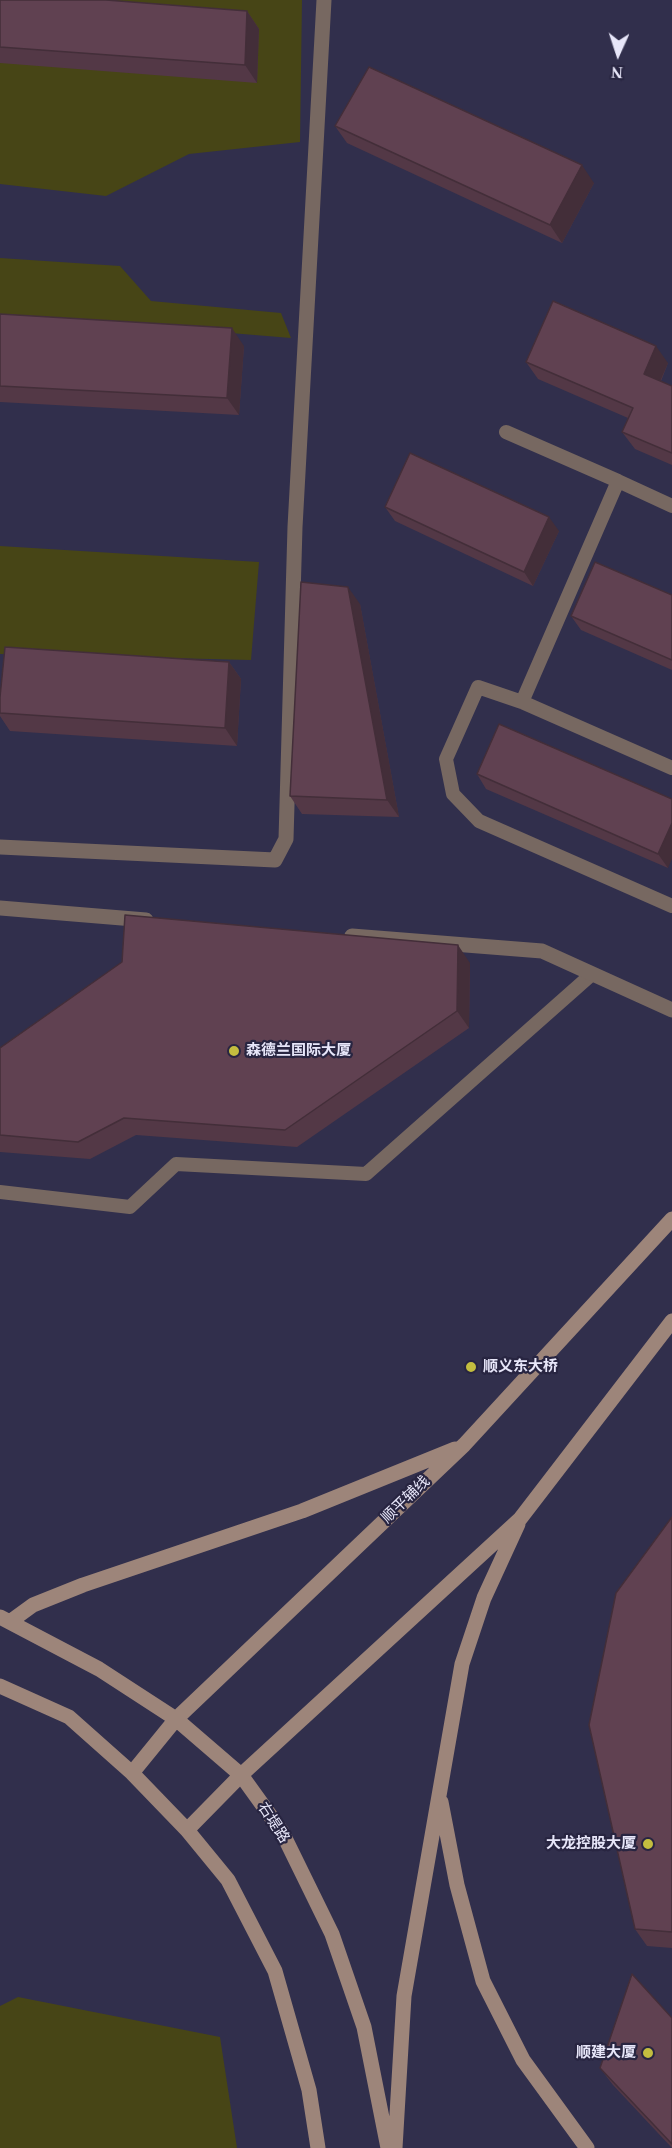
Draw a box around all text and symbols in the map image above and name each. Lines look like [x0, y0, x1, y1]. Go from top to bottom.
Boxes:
north arrow [588, 24, 648, 84]
text: N [611, 64, 623, 81]
place label: 森德兰国际大厦 [246, 1042, 351, 1060]
marker: 森德兰国际大厦 [227, 1044, 241, 1058]
place label: 顺义东大桥 [483, 1358, 558, 1376]
marker: 顺义东大桥 [464, 1360, 478, 1374]
street label: 顺平辅线 [378, 1473, 434, 1527]
street label: 右堤路 [253, 1799, 293, 1847]
place label: 大龙控股大厦 [546, 1835, 636, 1853]
marker: 大龙控股大厦 [641, 1837, 655, 1851]
place label: 顺建大厦 [576, 2044, 636, 2062]
marker: 顺建大厦 [641, 2046, 655, 2060]

